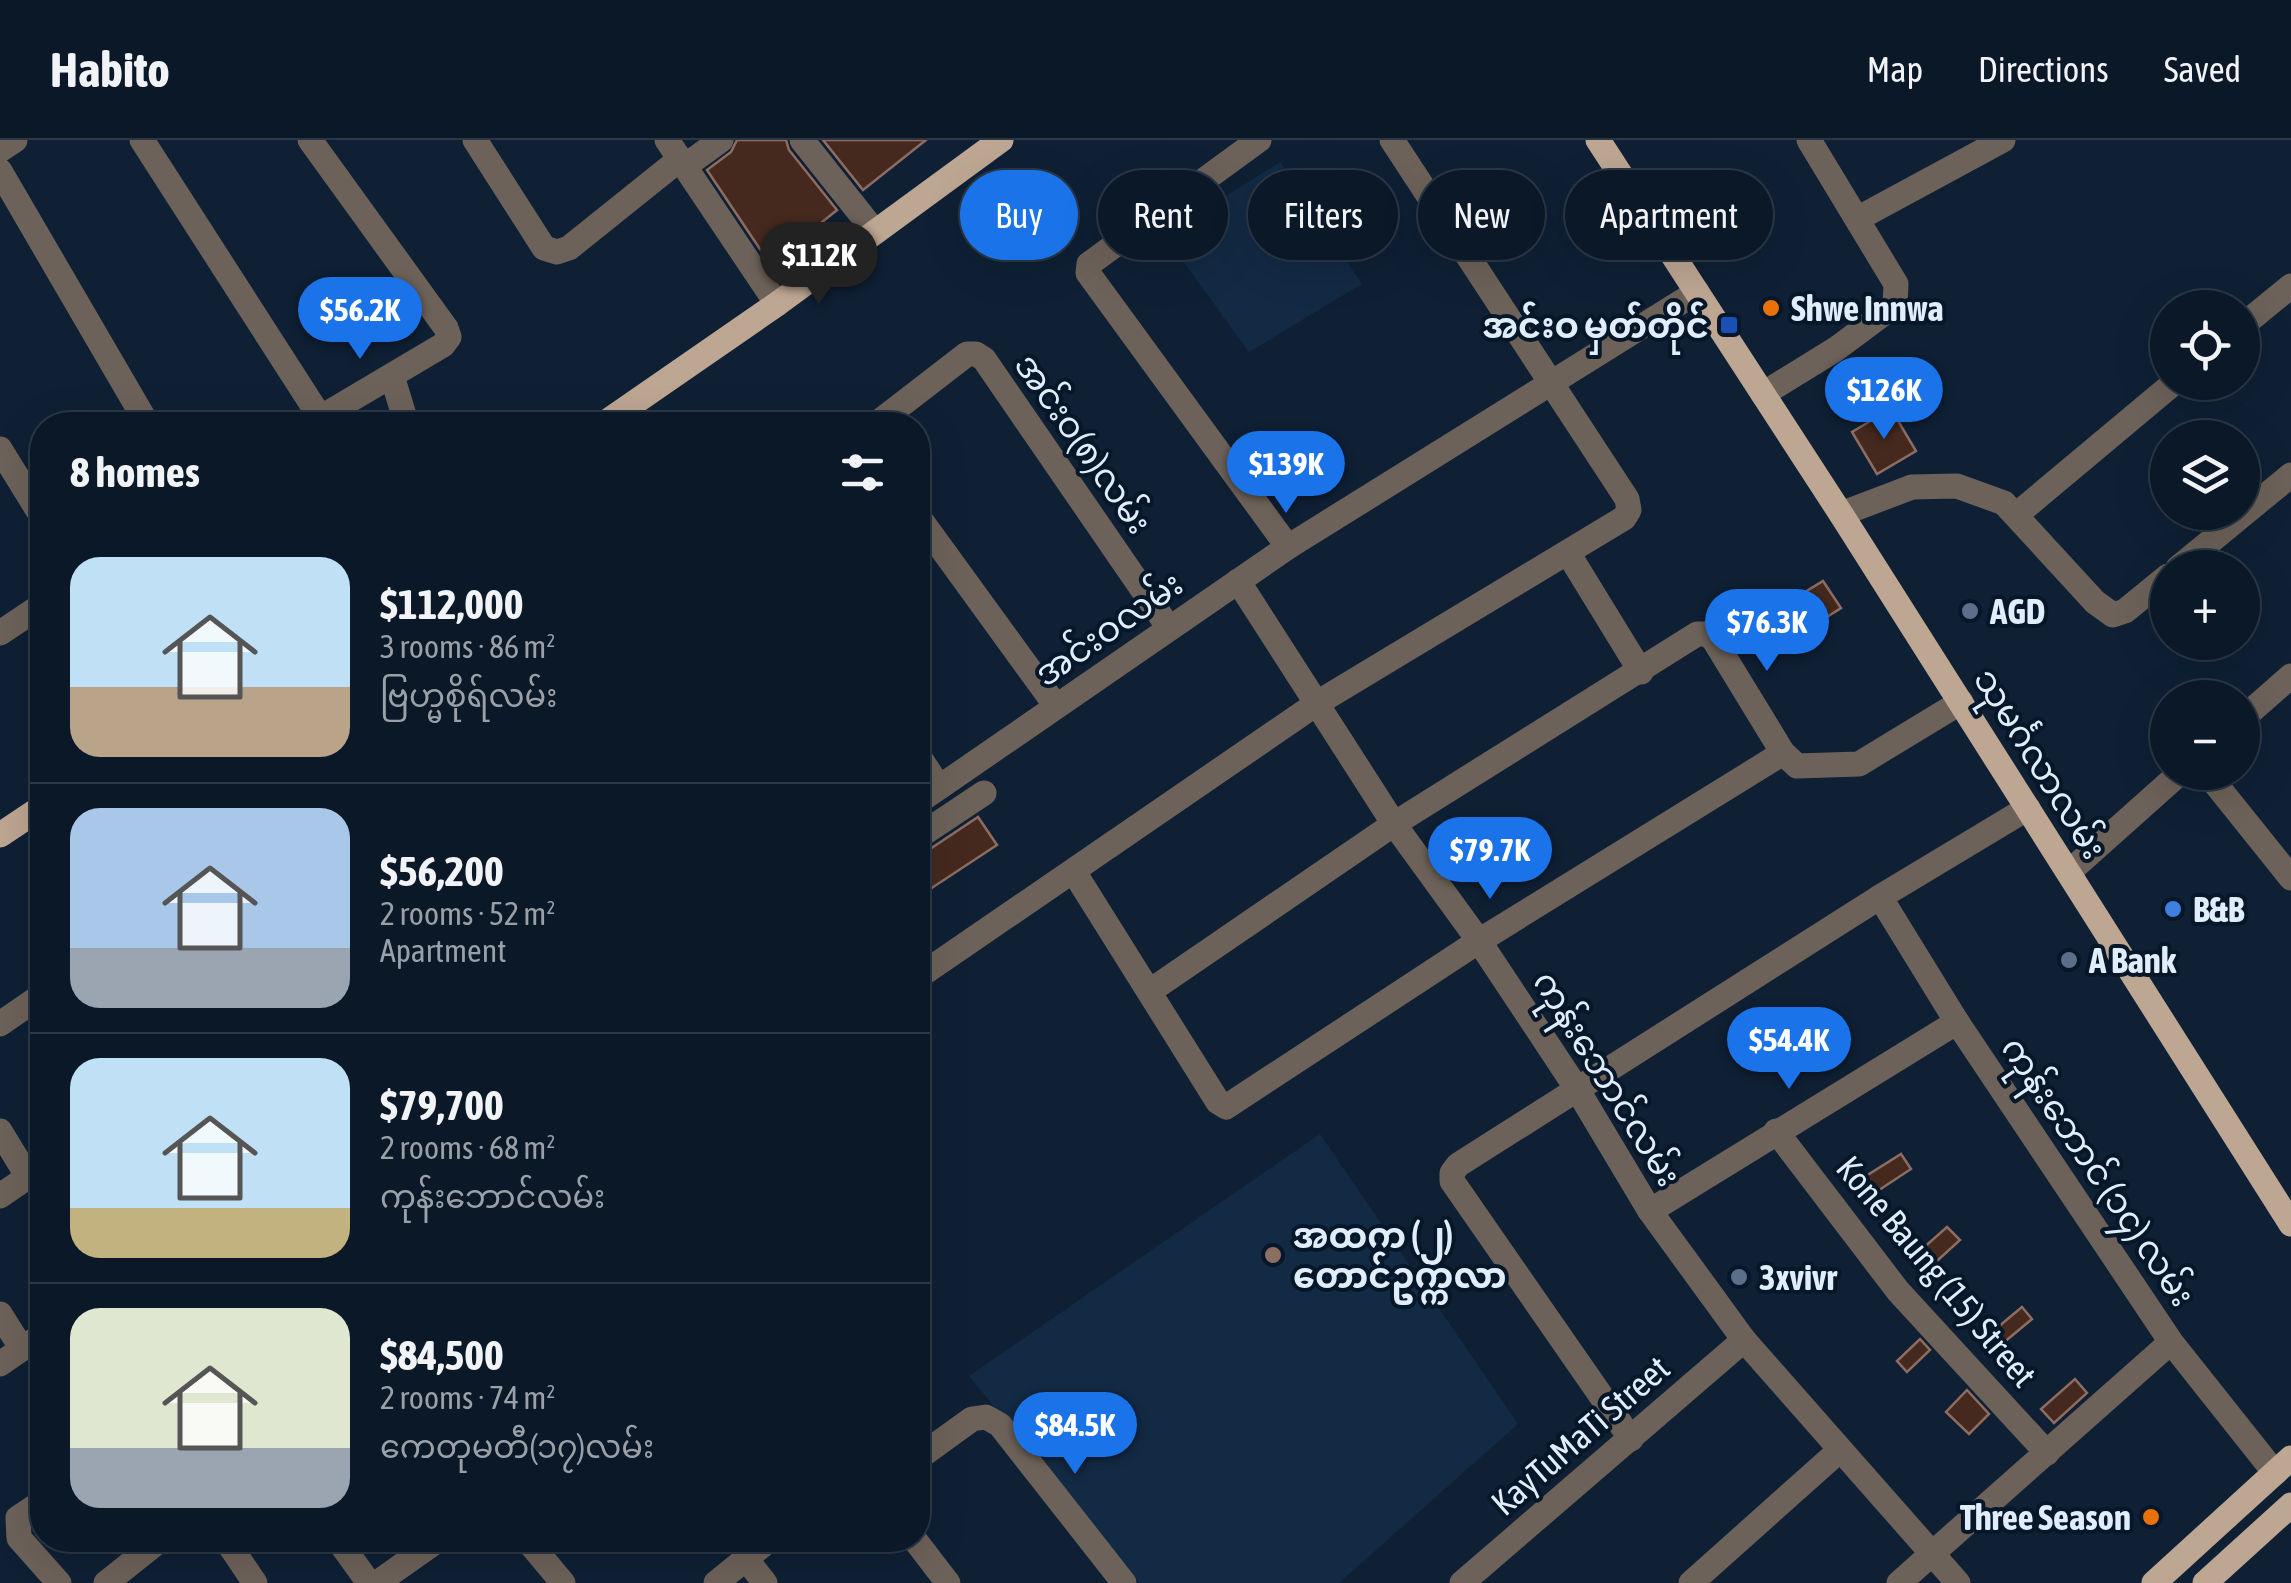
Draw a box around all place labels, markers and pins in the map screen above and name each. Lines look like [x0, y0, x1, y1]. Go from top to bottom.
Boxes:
pin: $112K [749, 222, 889, 307]
pin: $56.2K [279, 277, 441, 362]
place label: Shwe Innwa [1791, 288, 1944, 328]
marker: Shwe Innwa [1760, 297, 1782, 319]
place label: အင်းဝ မှတ်တိုင် [1483, 301, 1709, 355]
marker: အင်းဝ မှတ်တိုင် [1718, 314, 1740, 336]
pin: $126K [1814, 357, 1954, 442]
pin: $139K [1216, 431, 1356, 516]
pin: $76.3K [1686, 589, 1848, 674]
place label: AGD [1989, 591, 2045, 631]
marker: AGD [1959, 600, 1981, 622]
pin: $79.7K [1409, 817, 1571, 902]
place label: B&B [2193, 889, 2245, 929]
marker: B&B [2162, 898, 2184, 920]
place label: A Bank [2088, 940, 2177, 980]
marker: A Bank [2058, 949, 2080, 971]
pin: $54.4K [1708, 1007, 1870, 1092]
place label: အထက (၂) တောင်ဥက္ကလာ [1293, 1215, 1507, 1305]
marker: အထက (၂) တောင်ဥက္ကလာ [1262, 1244, 1284, 1266]
place label: 3xvivr [1759, 1257, 1837, 1297]
marker: 3xvivr [1728, 1266, 1750, 1288]
pin: $84.5K [994, 1392, 1156, 1477]
place label: Three Season [1960, 1497, 2131, 1537]
marker: Three Season [2140, 1506, 2162, 1528]

